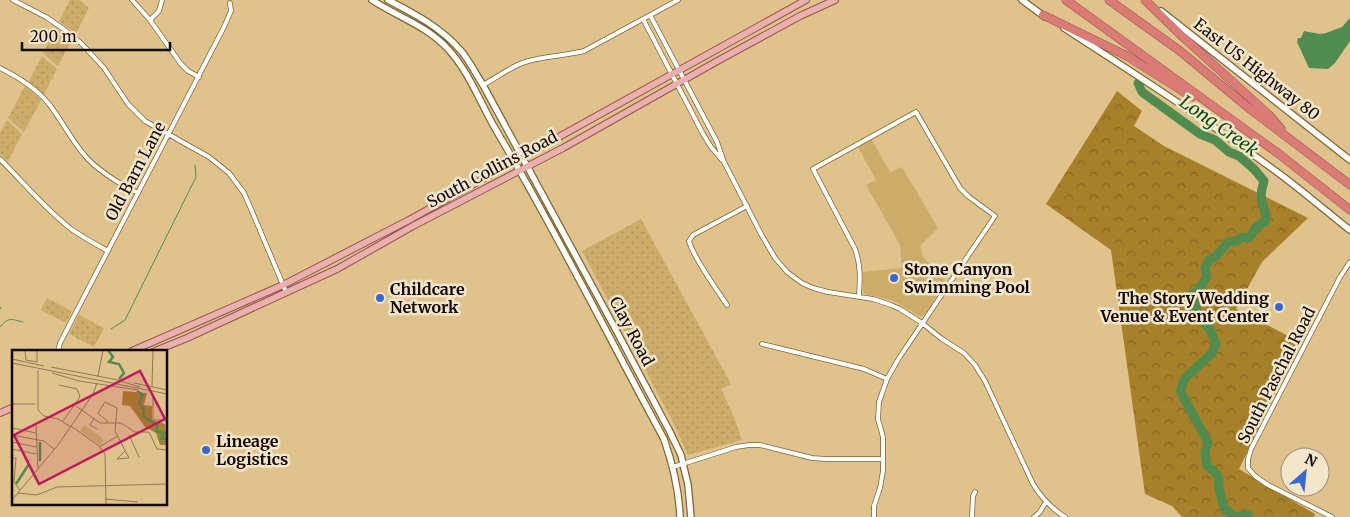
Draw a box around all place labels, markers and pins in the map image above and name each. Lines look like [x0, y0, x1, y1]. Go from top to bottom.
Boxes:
place label: Stone Canyon Swimming Pool [904, 259, 1030, 297]
marker: Stone Canyon Swimming Pool [888, 272, 900, 284]
place label: Childcare Network [390, 279, 465, 317]
place label: The Story Wedding Venue & Event Center [1100, 288, 1270, 326]
marker: Childcare Network [374, 292, 386, 304]
marker: The Story Wedding Venue & Event Center [1273, 301, 1285, 313]
place label: Lineage Logistics [216, 431, 288, 469]
marker: Lineage Logistics [200, 444, 212, 456]

